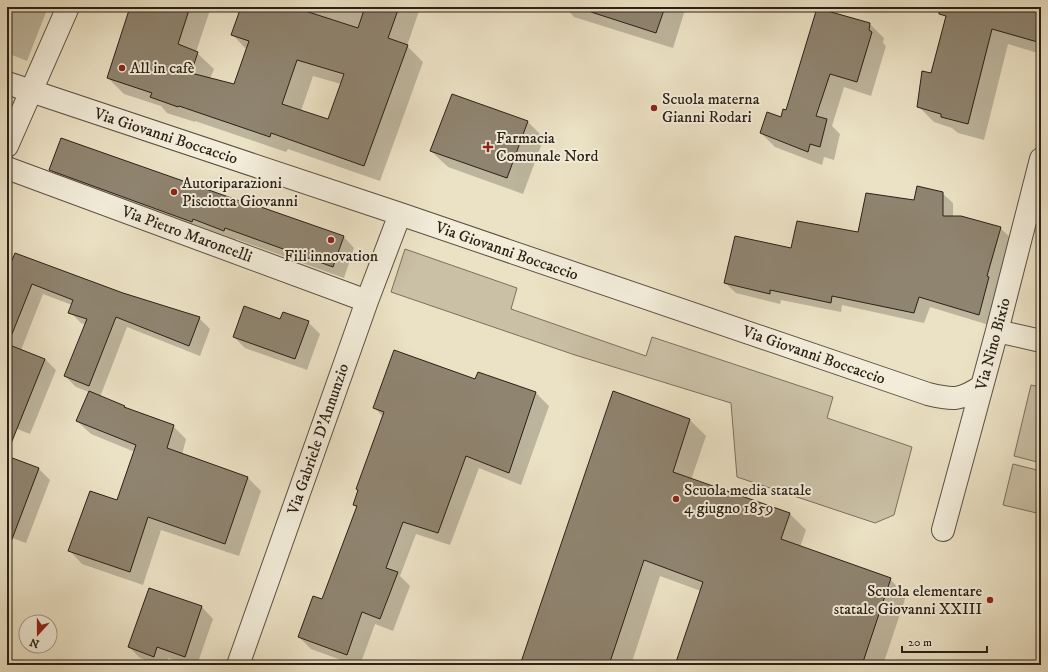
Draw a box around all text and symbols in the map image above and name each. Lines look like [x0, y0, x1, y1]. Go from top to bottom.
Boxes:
place label: All in cafè [130, 58, 195, 78]
marker: All in cafè [117, 63, 127, 73]
place label: Scuola materna Gianni Rodari [662, 89, 760, 127]
street label: Via Giovanni Boccaccio [91, 103, 241, 169]
marker: Scuola materna Gianni Rodari [649, 103, 659, 113]
place label: Farmacia Comunale Nord [496, 128, 598, 166]
marker: Farmacia Comunale Nord [483, 142, 493, 152]
place label: Autoriparazioni Pisciotta Giovanni [182, 173, 298, 211]
marker: Autoriparazioni Pisciotta Giovanni [169, 187, 179, 197]
street label: Via Pietro Maroncelli [118, 201, 255, 267]
street label: Via Giovanni Boccaccio [432, 217, 581, 285]
marker: Fili innovation [326, 235, 336, 245]
place label: Fili innovation [284, 246, 379, 266]
street label: Via Nino Bixio [971, 295, 1015, 393]
street label: Via Giovanni Boccaccio [739, 321, 888, 389]
street label: Via Gabriele D'Annunzio [282, 361, 353, 518]
place label: Scuola media statale 4 giugno 1859 [684, 480, 812, 518]
marker: Scuola media statale 4 giugno 1859 [671, 494, 681, 504]
place label: Scuola elementare statale Giovanni XXIII [834, 581, 982, 619]
marker: Scuola elementare statale Giovanni XXIII [985, 595, 995, 605]
north arrow [18, 614, 58, 654]
scale bar [902, 628, 987, 654]
text: N [28, 634, 41, 651]
text: 20 m [908, 635, 932, 650]

